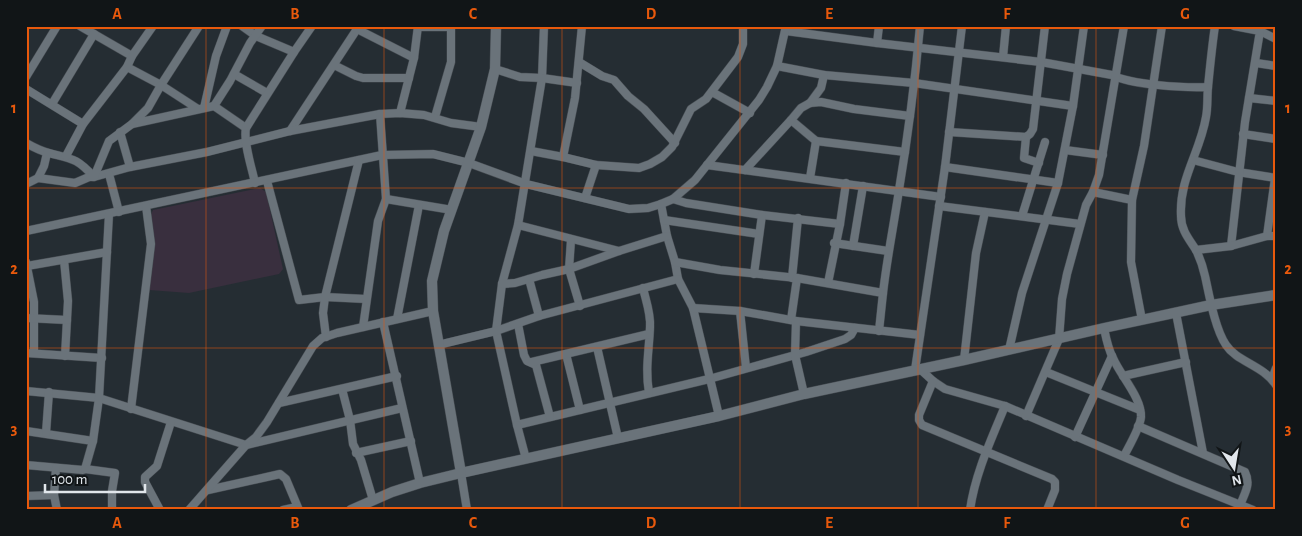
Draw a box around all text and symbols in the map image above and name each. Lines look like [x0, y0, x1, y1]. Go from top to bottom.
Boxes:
text: A [112, 6, 122, 22]
text: B [290, 6, 300, 22]
text: C [469, 6, 478, 22]
text: D [646, 6, 657, 22]
text: E [825, 6, 833, 22]
text: F [1003, 6, 1011, 22]
text: G [1180, 6, 1190, 22]
text: 1 [11, 100, 17, 116]
text: 1 [1285, 100, 1291, 116]
text: 2 [10, 261, 18, 277]
text: 2 [1284, 261, 1292, 277]
text: 3 [11, 421, 18, 437]
text: 3 [1285, 421, 1292, 437]
north arrow [1210, 444, 1260, 494]
scale bar [45, 461, 145, 493]
text: 100 m [52, 472, 87, 487]
text: N [1230, 472, 1243, 488]
text: A [112, 515, 122, 531]
text: B [290, 515, 300, 531]
text: C [469, 515, 478, 531]
text: D [646, 515, 657, 531]
text: E [825, 515, 833, 531]
text: F [1003, 515, 1011, 531]
text: G [1180, 515, 1190, 531]

